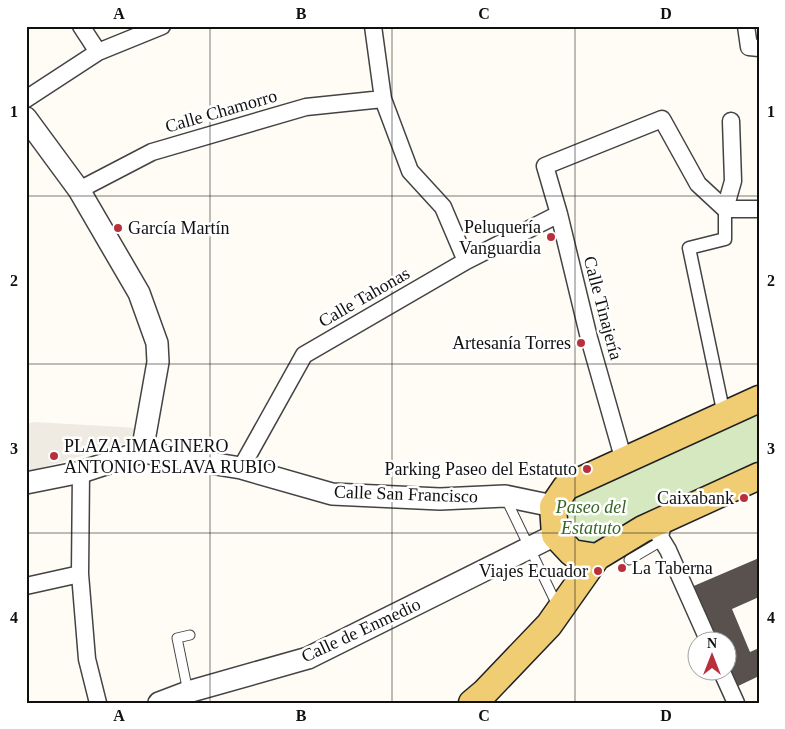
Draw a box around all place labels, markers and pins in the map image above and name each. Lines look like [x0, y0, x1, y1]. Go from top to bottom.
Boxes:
place label: Peluquería Vanguardia [459, 217, 541, 258]
place label: García Martín [128, 218, 229, 238]
marker: García Martín [112, 222, 124, 234]
marker: Peluquería Vanguardia [545, 231, 557, 243]
place label: Artesanía Torres [452, 333, 571, 353]
marker: Artesanía Torres [575, 337, 587, 349]
place label: PLAZA IMAGINERO ANTONIO ESLAVA RUBIO [64, 436, 276, 477]
marker: PLAZA IMAGINERO ANTONIO ESLAVA RUBIO [48, 450, 60, 462]
place label: Parking Paseo del Estatuto [385, 459, 577, 479]
marker: Parking Paseo del Estatuto [581, 463, 593, 475]
place label: Caixabank [657, 488, 734, 508]
marker: Caixabank [738, 492, 750, 504]
place label: La Taberna [632, 558, 713, 578]
place label: Viajes Ecuador [479, 561, 588, 581]
marker: La Taberna [616, 562, 628, 574]
marker: Viajes Ecuador [592, 565, 604, 577]

